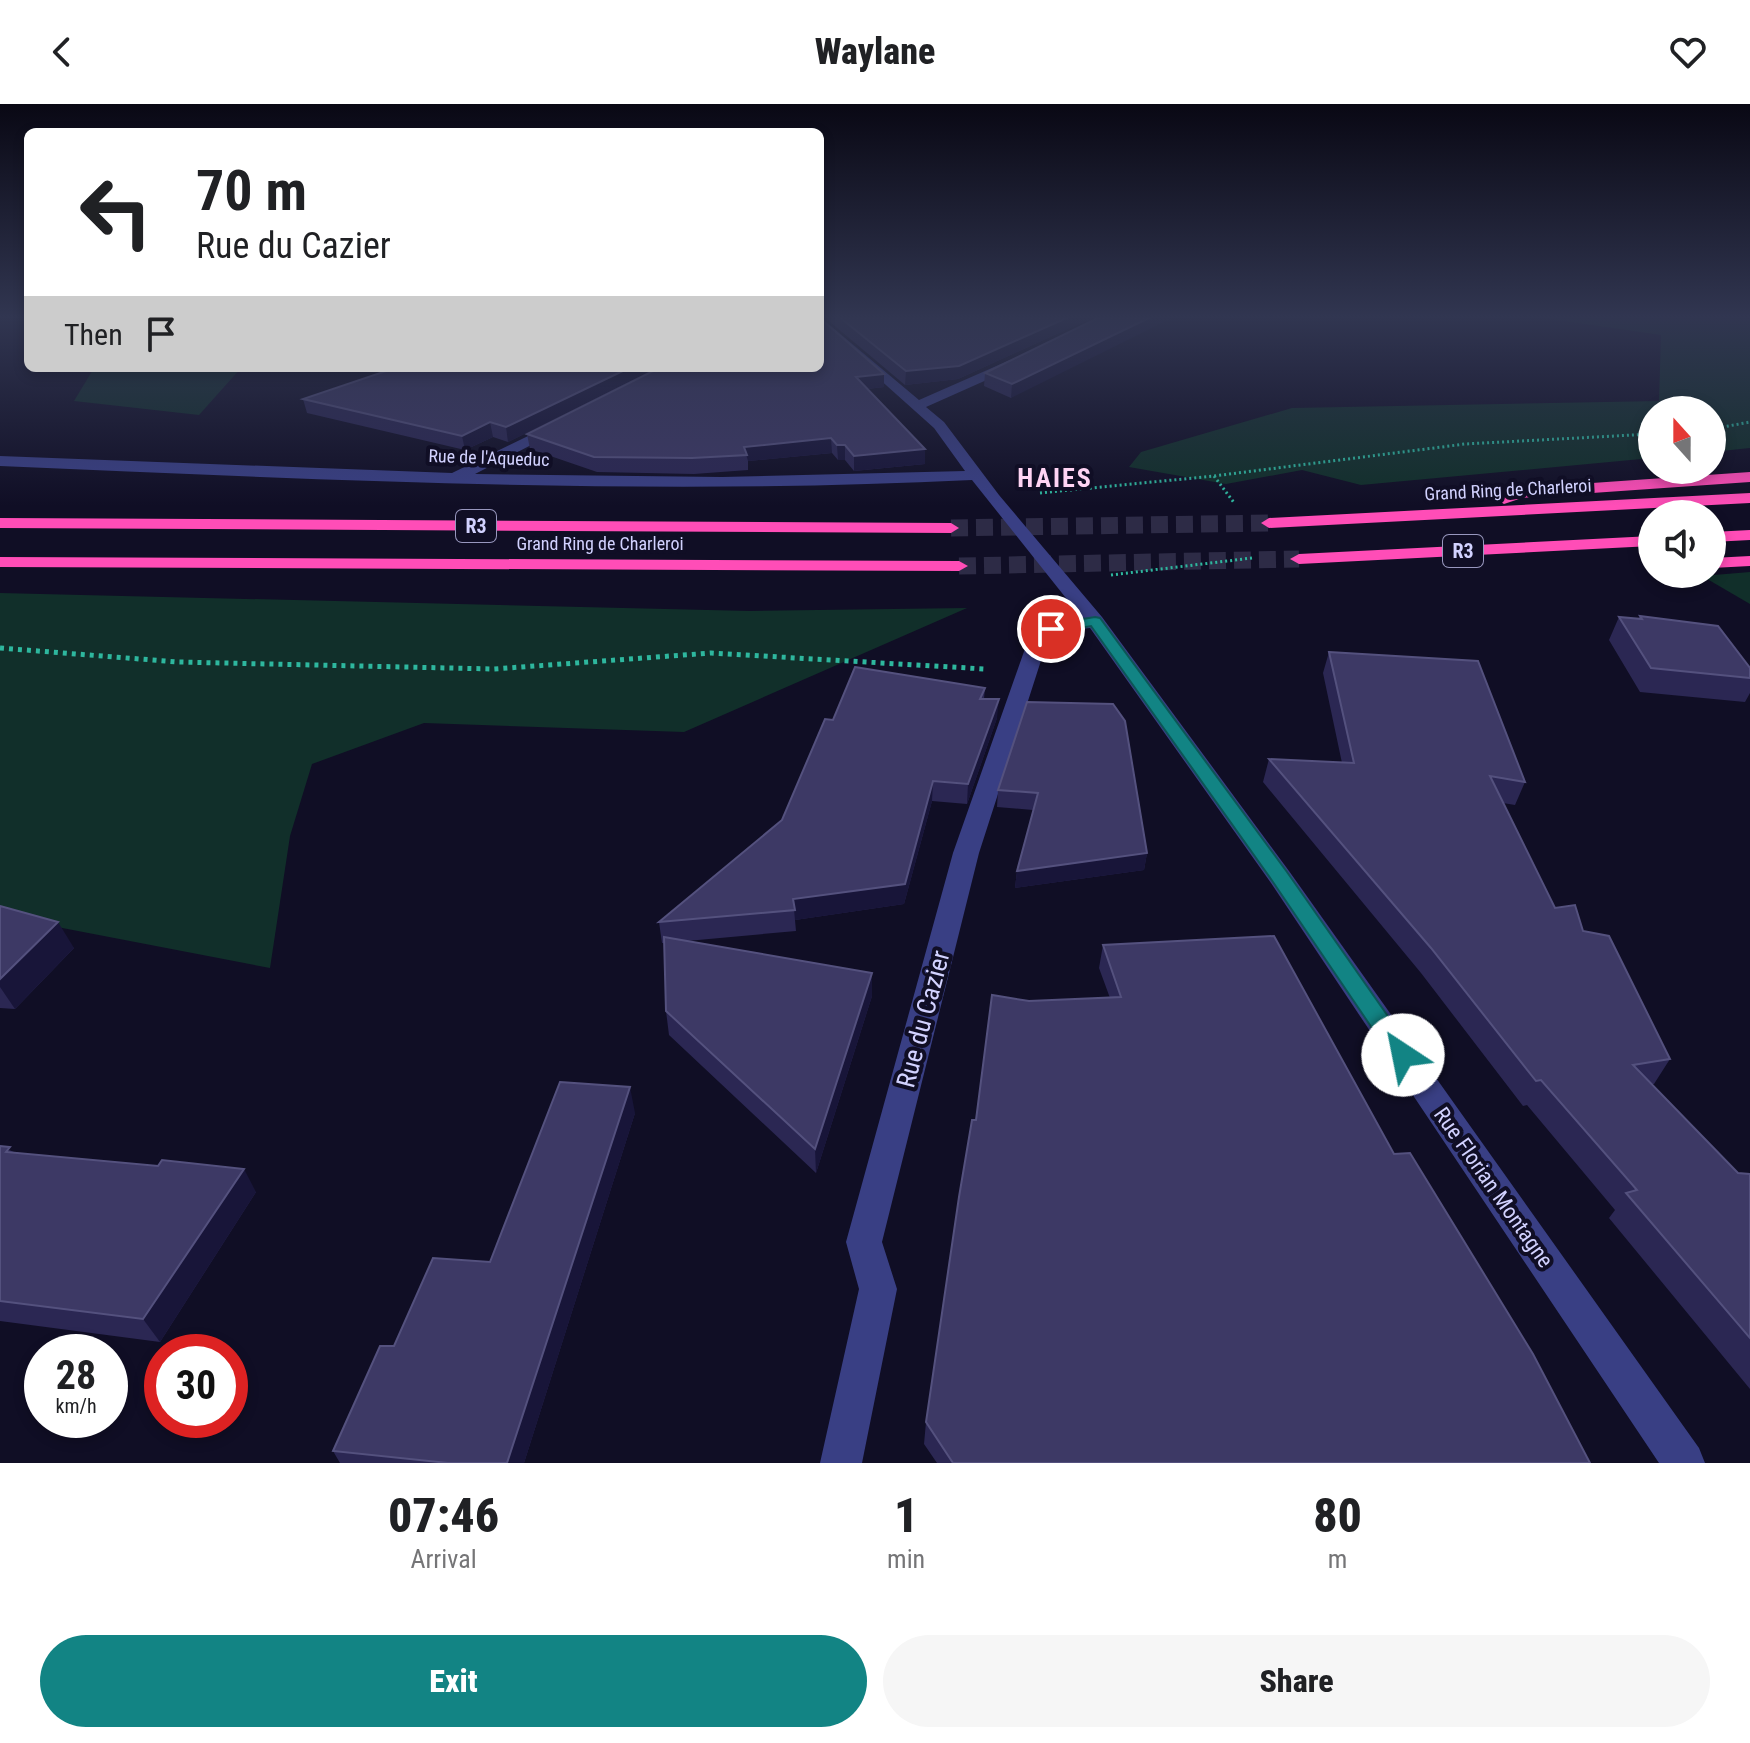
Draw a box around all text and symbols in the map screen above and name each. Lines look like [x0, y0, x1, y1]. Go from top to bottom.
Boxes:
icon: back [40, 30, 84, 74]
icon: heart [1666, 30, 1710, 74]
text: Waylane [815, 31, 935, 73]
text: 70 m [196, 158, 307, 224]
icon: left [64, 160, 168, 264]
text: Rue du Cazier [196, 225, 391, 267]
icon: arrive [139, 312, 183, 356]
text: Then [64, 317, 123, 352]
north arrow [1638, 396, 1726, 484]
map controls [1638, 396, 1726, 588]
street label: Rue de l'Aqueduc [428, 445, 550, 470]
district label: HAIES [1017, 463, 1093, 493]
street label: Grand Ring de Charleroi [1424, 475, 1592, 504]
button: sound [1638, 500, 1726, 588]
road number: R3 [456, 510, 496, 542]
street label: Grand Ring de Charleroi [516, 533, 684, 554]
road number: R3 [1443, 535, 1483, 567]
pin [1017, 595, 1085, 663]
icon: arrive [1029, 607, 1073, 651]
street label: Rue du Cazier [890, 947, 956, 1091]
position arrow [1361, 1013, 1445, 1097]
street label: Rue Florian Montagne [1429, 1102, 1558, 1272]
speed limit sign: 30 [144, 1334, 248, 1438]
text: 28 [56, 1352, 96, 1399]
text: km/h [55, 1394, 97, 1418]
text: 07:46 [388, 1487, 499, 1544]
text: 1 [894, 1487, 918, 1544]
text: 80 [1313, 1487, 1362, 1544]
text: Arrival [410, 1544, 477, 1574]
text: min [887, 1544, 925, 1574]
text: m [1328, 1544, 1347, 1574]
button: Exit [40, 1635, 867, 1727]
button: Share [883, 1635, 1710, 1727]

